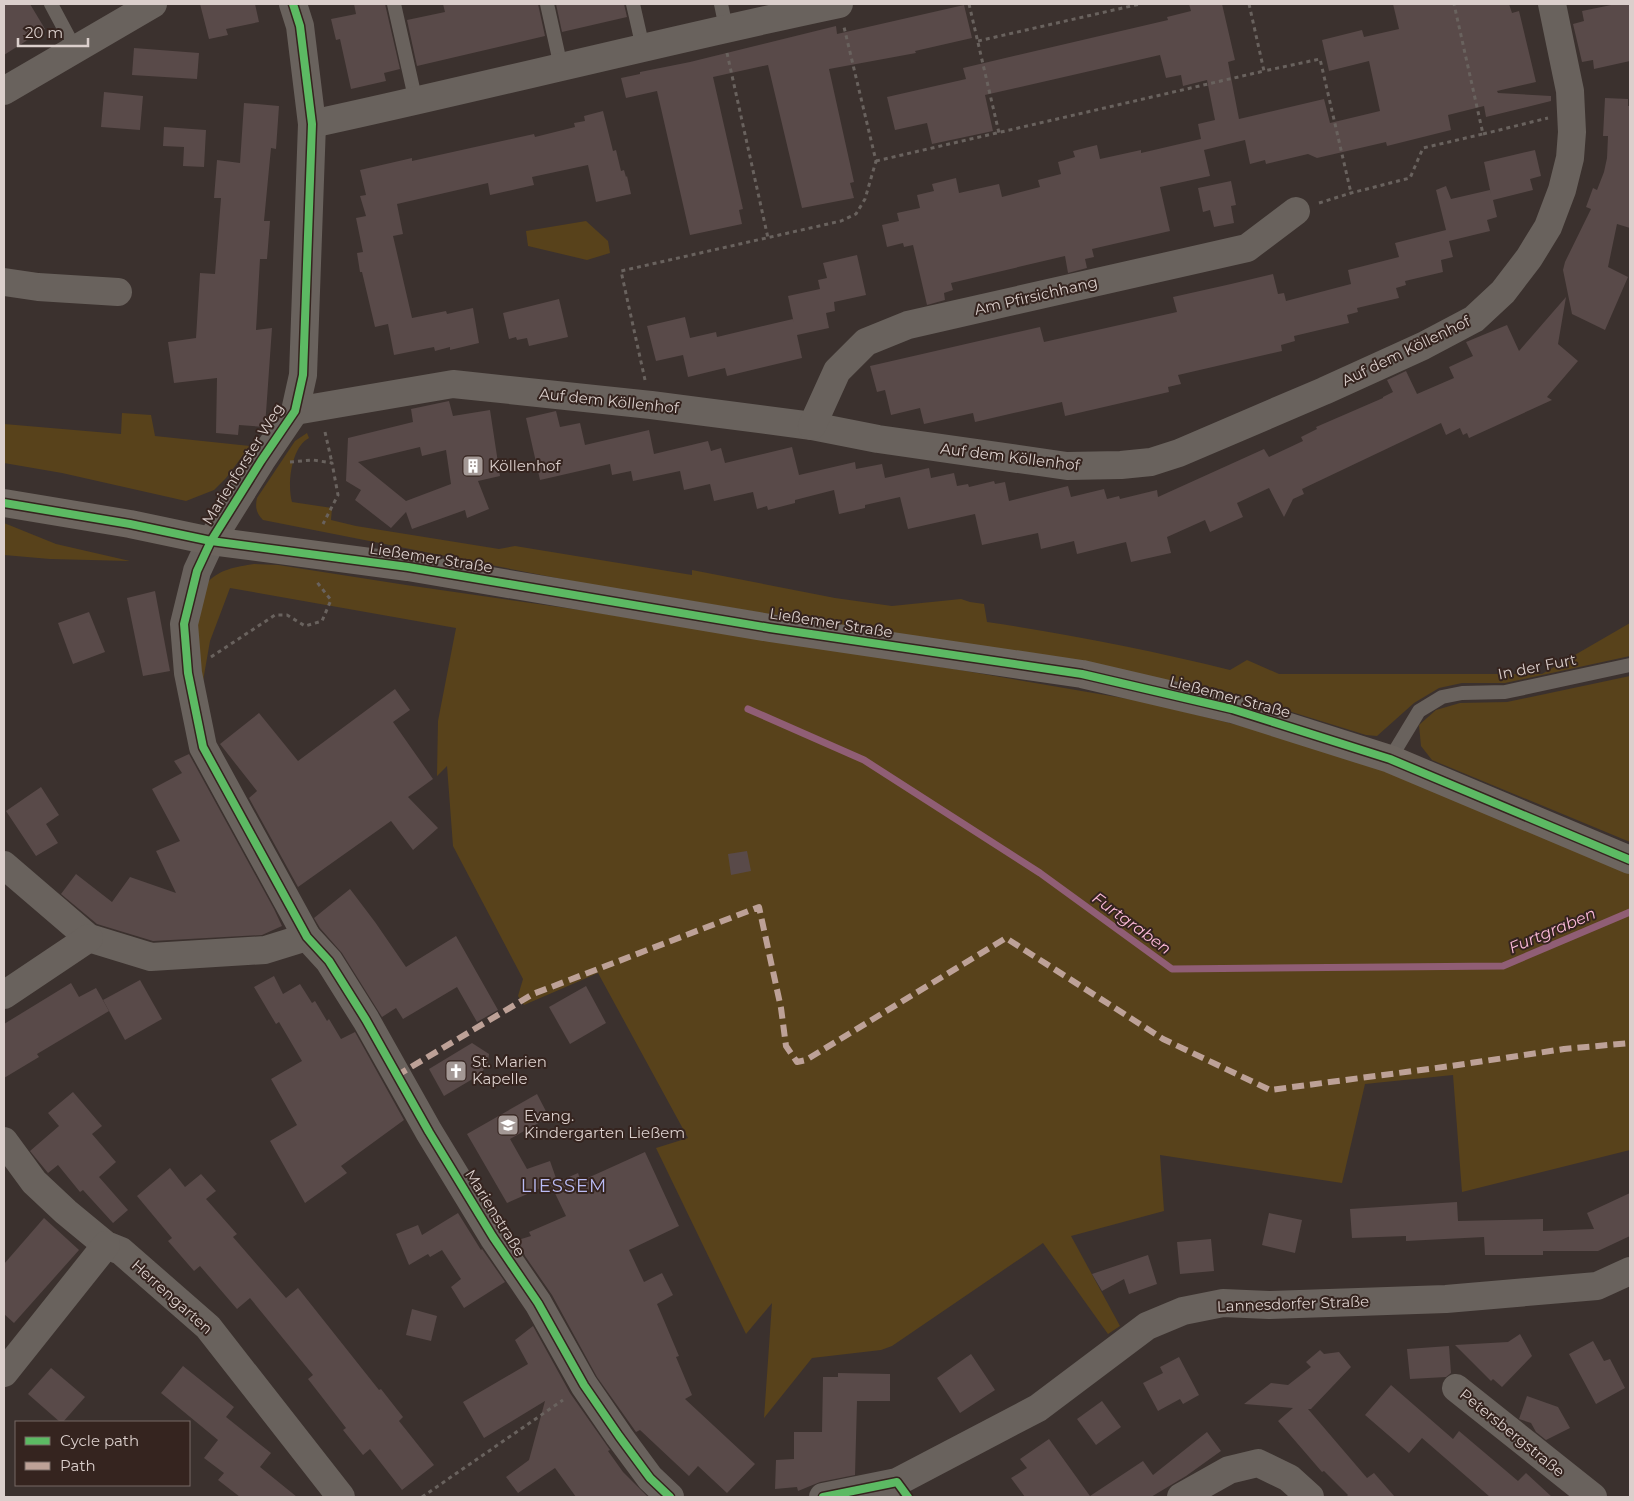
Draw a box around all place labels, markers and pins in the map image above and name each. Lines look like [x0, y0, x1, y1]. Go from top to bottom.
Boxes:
building icon: Köllenhof [461, 454, 485, 478]
place label: Köllenhof [489, 456, 562, 475]
place label: St. Marien Kapelle [472, 1052, 547, 1088]
church icon: St. Marien Kapelle [444, 1059, 468, 1083]
place label: Evang. Kindergarten Ließem [524, 1106, 685, 1142]
school or university icon: Evang. Kindergarten Ließem [496, 1113, 520, 1137]

